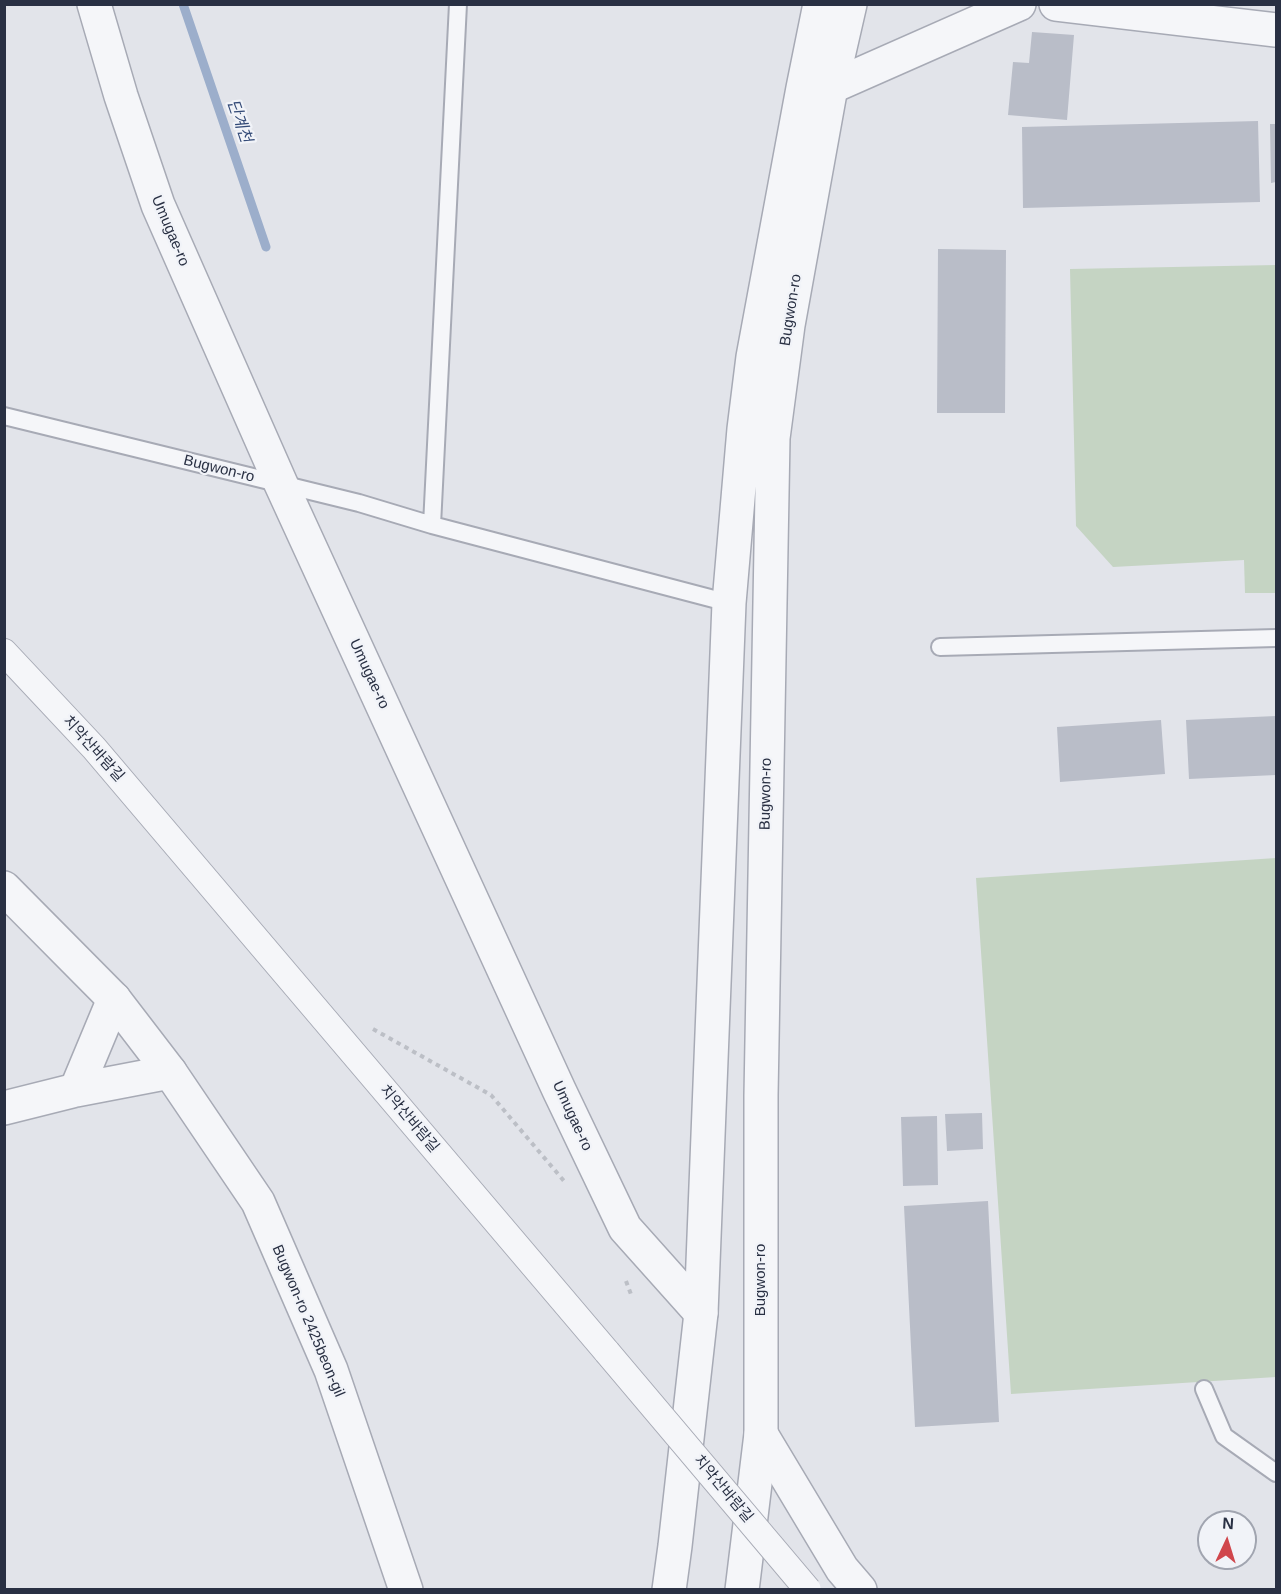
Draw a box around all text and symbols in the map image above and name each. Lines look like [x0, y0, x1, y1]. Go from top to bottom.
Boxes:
water label: 단계천 [223, 97, 255, 145]
street label: Umugae-ro [147, 193, 193, 269]
street label: Bugwon-ro [776, 273, 806, 347]
street label: Bugwon-ro [182, 451, 256, 487]
street label: Umugae-ro [345, 636, 393, 712]
street label: 치악산바람길 [59, 712, 127, 786]
street label: Bugwon-ro [756, 758, 776, 830]
street label: Umugae-ro [548, 1078, 596, 1154]
street label: 치악산바람길 [375, 1082, 443, 1156]
street label: Bugwon-ro 2425beon-gil [268, 1242, 348, 1400]
street label: Bugwon-ro [752, 1244, 770, 1316]
street label: 치악산바람길 [689, 1452, 757, 1526]
north arrow [1197, 1510, 1257, 1570]
text: N [1222, 1515, 1235, 1532]

